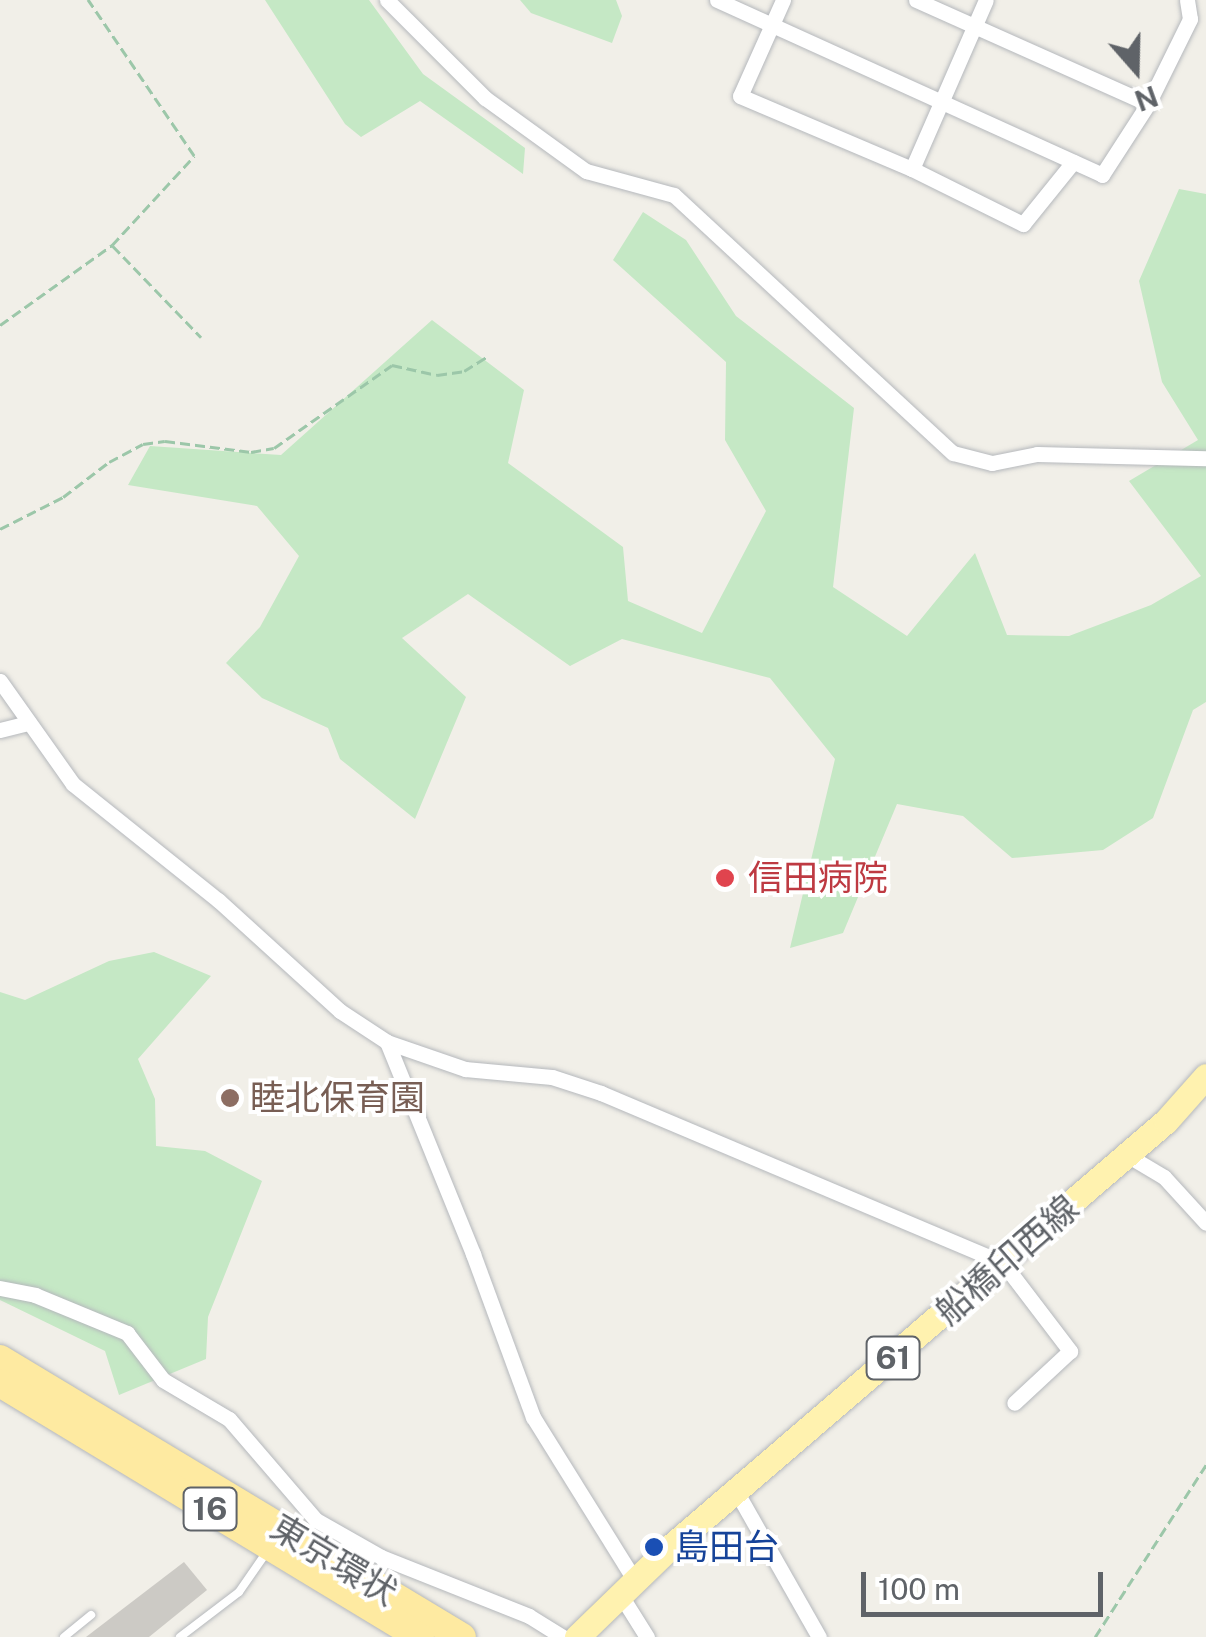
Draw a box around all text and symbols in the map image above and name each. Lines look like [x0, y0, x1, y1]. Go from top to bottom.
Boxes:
north arrow [1086, 20, 1186, 120]
text: N [1130, 79, 1162, 118]
place label: 信田病院 [748, 857, 888, 899]
marker: 信田病院 [712, 865, 738, 891]
place label: 睦北保育園 [250, 1077, 425, 1119]
marker: 睦北保育園 [219, 1087, 241, 1109]
street label: 船橋印西線 [927, 1187, 1087, 1333]
road number: 61 [866, 1331, 920, 1385]
road number: 16 [182, 1482, 238, 1536]
street label: 東京環状 [263, 1506, 405, 1614]
place label: 島田台 [674, 1526, 779, 1568]
marker: 島田台 [643, 1536, 665, 1558]
scale bar [866, 1552, 1108, 1614]
text: 100 m [878, 1571, 960, 1607]

